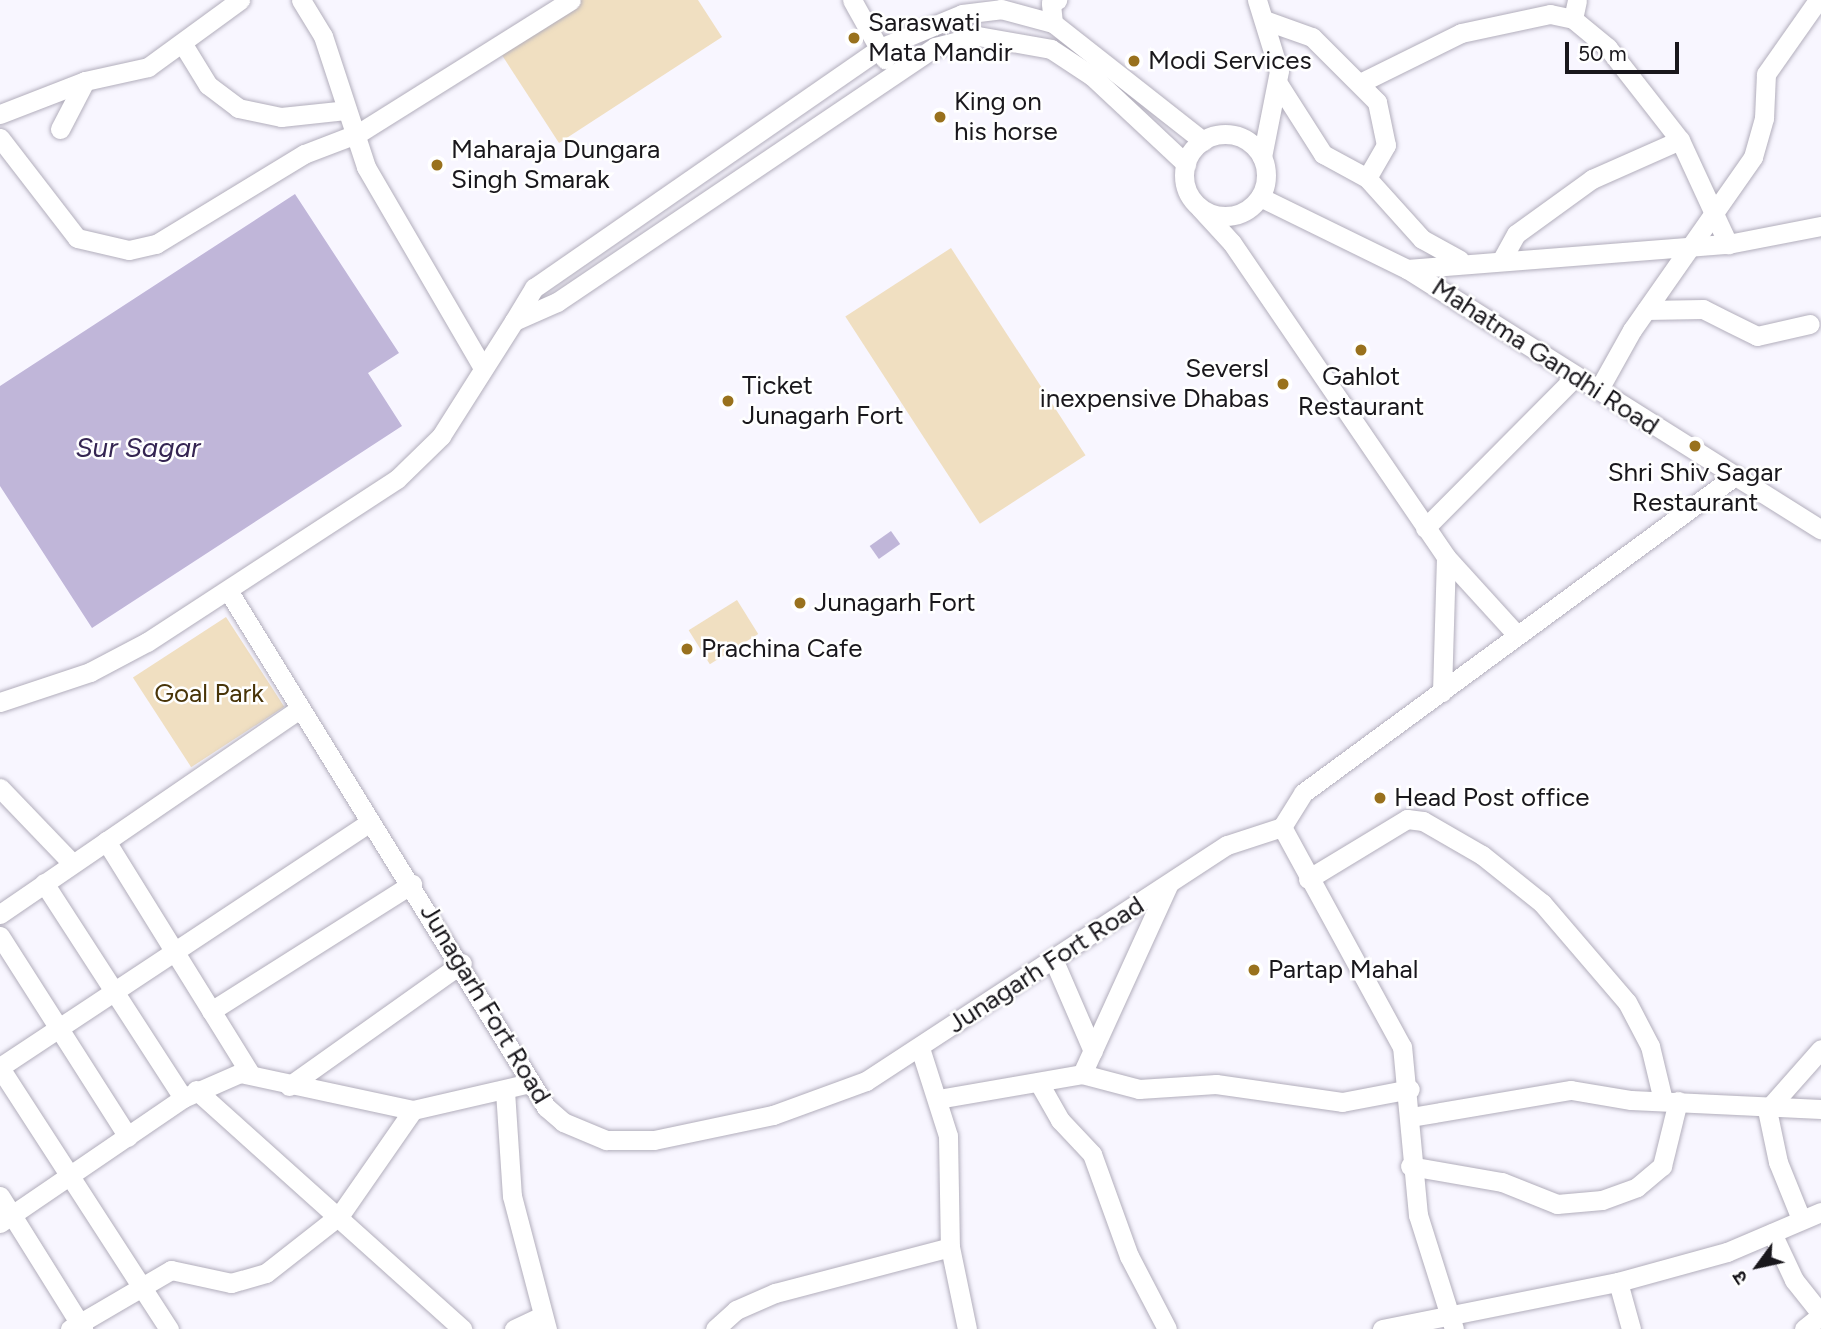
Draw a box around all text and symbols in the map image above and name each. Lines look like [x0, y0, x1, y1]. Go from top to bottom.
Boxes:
place label: Saraswati Mata Mandir [868, 7, 1013, 68]
scale bar [1569, 28, 1683, 72]
marker: Saraswati Mata Mandir [846, 30, 862, 46]
text: 50 m [1578, 41, 1627, 66]
place label: Modi Services [1148, 45, 1312, 77]
marker: Modi Services [1126, 53, 1142, 69]
place label: King on his horse [954, 86, 1058, 148]
marker: King on his horse [932, 109, 948, 125]
place label: Maharaja Dungara Singh Smarak [451, 134, 660, 196]
marker: Maharaja Dungara Singh Smarak [429, 157, 445, 173]
street label: Mahatma Gandhi Road [1426, 272, 1664, 442]
marker: Gahlot Restaurant [1353, 342, 1369, 358]
place label: Seversl inexpensive Dhabas [1040, 353, 1269, 414]
place label: Gahlot Restaurant [1298, 361, 1424, 422]
place label: Ticket Junagarh Fort [742, 370, 904, 432]
marker: Seversl inexpensive Dhabas [1275, 376, 1291, 392]
marker: Ticket Junagarh Fort [720, 393, 736, 409]
water label: Sur Sagar [75, 430, 201, 464]
marker: Shri Shiv Sagar Restaurant [1687, 438, 1703, 454]
place label: Shri Shiv Sagar Restaurant [1608, 457, 1782, 518]
place label: Junagarh Fort [814, 587, 976, 619]
marker: Junagarh Fort [792, 595, 808, 611]
place label: Prachina Cafe [701, 633, 862, 665]
marker: Prachina Cafe [679, 641, 695, 657]
park label: Goal Park [154, 678, 264, 710]
place label: Head Post office [1394, 782, 1589, 814]
marker: Head Post office [1372, 790, 1388, 806]
street label: Junagarh Fort Road [942, 890, 1150, 1040]
street label: Junagarh Fort Road [413, 898, 557, 1110]
place label: Partap Mahal [1268, 954, 1418, 986]
marker: Partap Mahal [1246, 962, 1262, 978]
north arrow [1723, 1231, 1793, 1301]
text: उ [1727, 1267, 1753, 1289]

